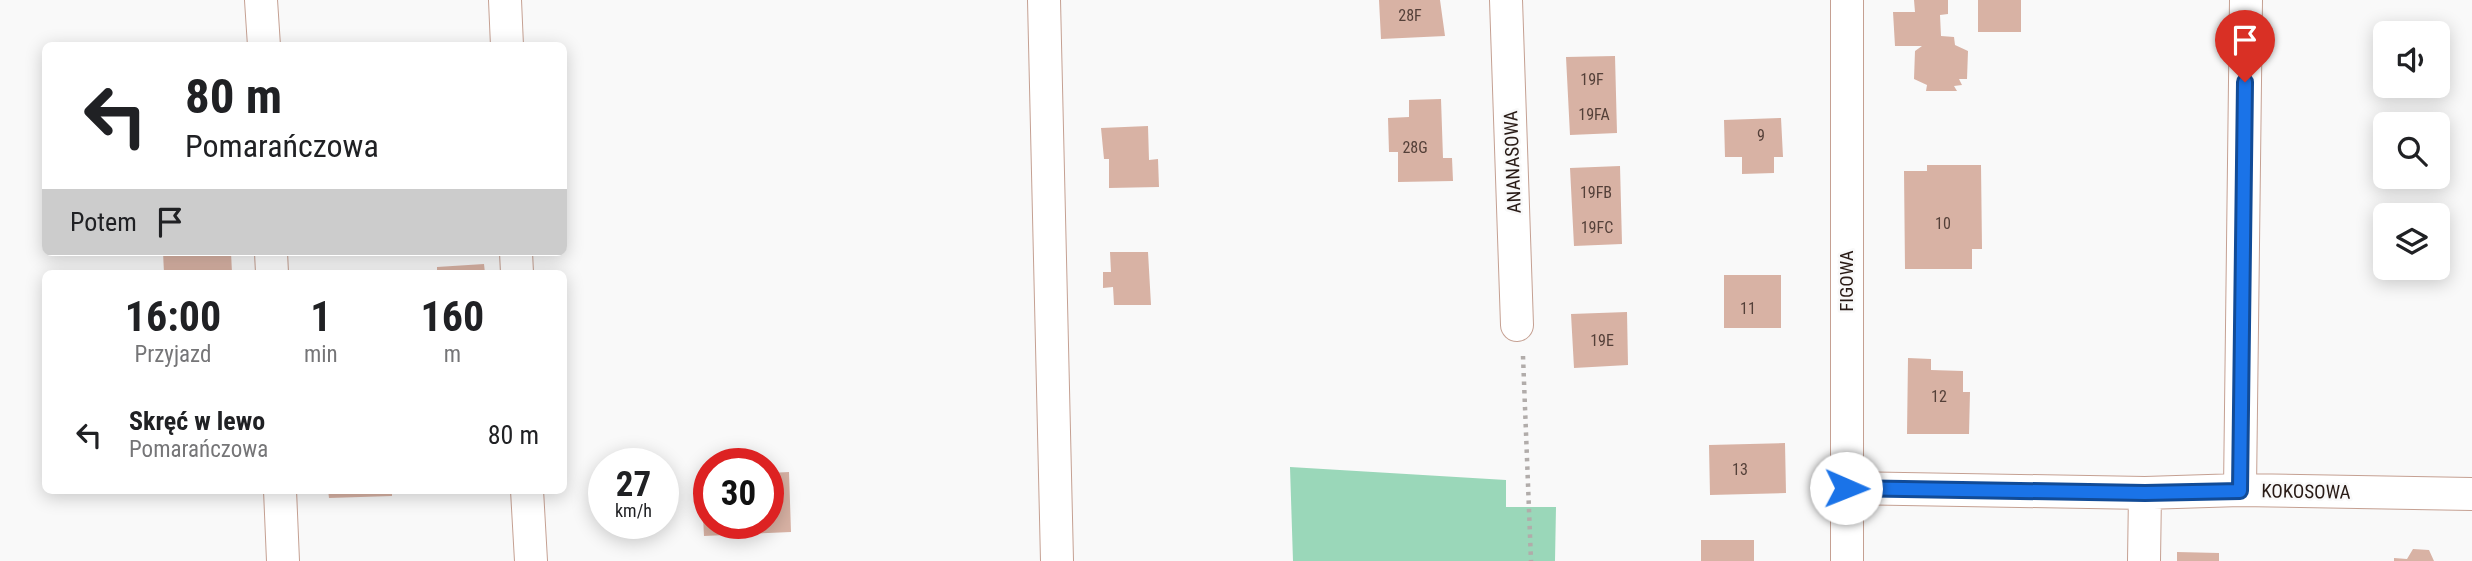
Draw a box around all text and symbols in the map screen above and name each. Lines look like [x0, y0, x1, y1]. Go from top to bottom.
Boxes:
house number: 28F [1398, 6, 1422, 25]
pin [2215, 10, 2275, 82]
icon: arrive [2226, 21, 2264, 59]
map controls [2373, 21, 2450, 280]
button: sound [2373, 21, 2450, 98]
text: 80 m [185, 68, 282, 125]
icon: left [70, 70, 161, 161]
house number: 19F [1580, 70, 1604, 89]
house number: 19FA [1578, 105, 1610, 124]
street label: ANANASOWA [1499, 110, 1526, 214]
button: search [2373, 112, 2450, 189]
house number: 9 [1757, 126, 1765, 145]
text: Pomarańczowa [185, 127, 379, 165]
house number: 28G [1402, 138, 1428, 157]
house number: 19FB [1580, 183, 1612, 202]
icon: arrive [151, 203, 189, 241]
button: layers [2373, 203, 2450, 280]
text: Potem [70, 207, 137, 237]
house number: 10 [1935, 214, 1951, 233]
house number: 19FC [1581, 218, 1613, 237]
street label: FIGOWA [1835, 250, 1858, 312]
text: 16:00 [125, 292, 221, 341]
text: 1 [310, 292, 331, 341]
text: 160 [420, 292, 484, 341]
house number: 11 [1740, 299, 1756, 318]
house number: 19E [1590, 331, 1614, 350]
text: Przyjazd [135, 341, 211, 368]
text: min [304, 341, 338, 368]
text: m [444, 341, 461, 368]
house number: 12 [1931, 387, 1947, 406]
text: Skręć w lewo [129, 406, 265, 436]
icon: left [70, 416, 108, 454]
text: 80 m [488, 420, 539, 450]
text: Pomarańczowa [129, 436, 268, 463]
speed limit sign: 30 [693, 448, 784, 539]
position arrow [1809, 451, 1883, 525]
house number: 13 [1732, 460, 1748, 479]
text: 27 [616, 464, 651, 505]
street label: KOKOSOWA [2261, 479, 2351, 504]
text: km/h [615, 500, 652, 521]

